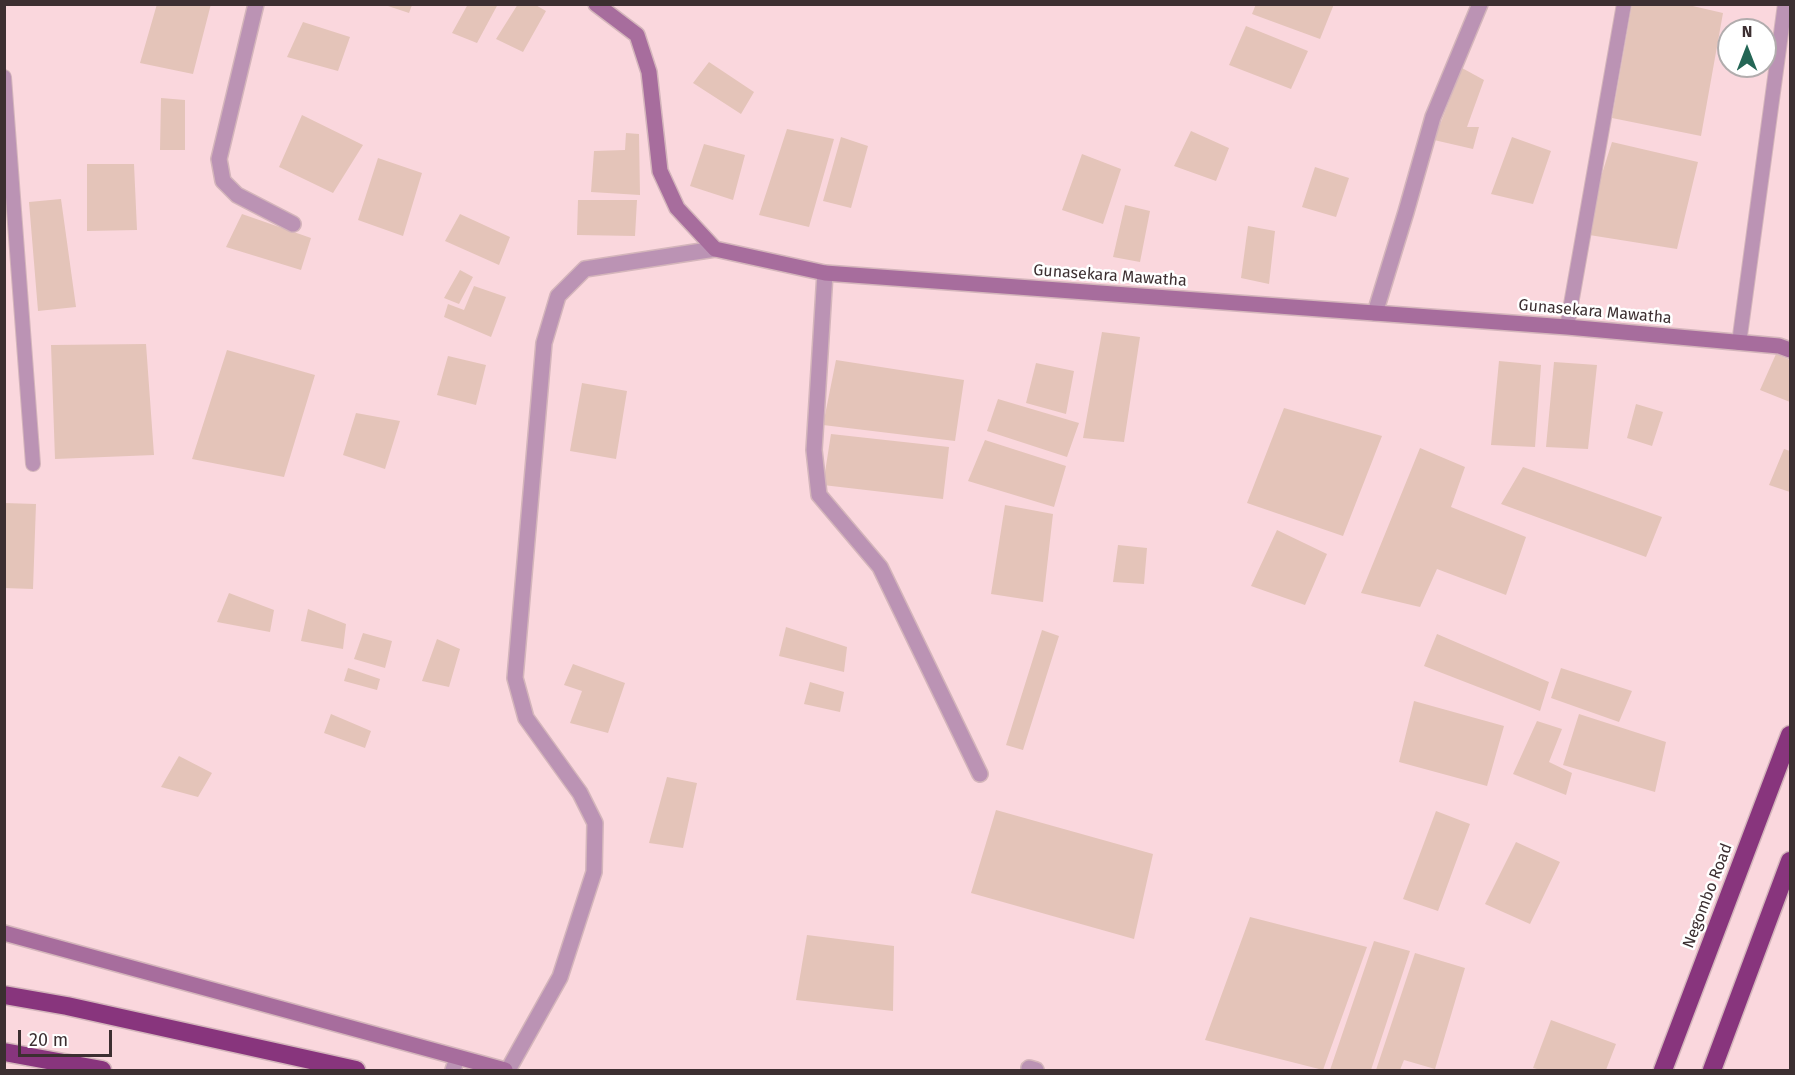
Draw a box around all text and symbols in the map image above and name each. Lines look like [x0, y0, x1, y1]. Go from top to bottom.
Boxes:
north arrow [1717, 18, 1777, 78]
text: N [1742, 22, 1752, 41]
street label: Gunasekara Mawatha [1033, 261, 1187, 291]
street label: Gunasekara Mawatha [1518, 296, 1672, 328]
street label: Negombo Road [1679, 841, 1737, 951]
scale bar [21, 1018, 116, 1056]
text: 20 m [29, 1029, 68, 1051]

